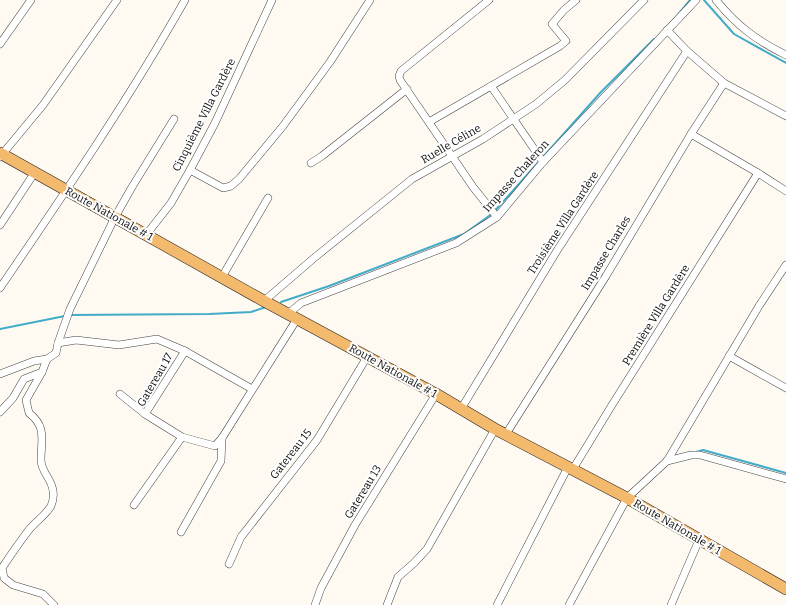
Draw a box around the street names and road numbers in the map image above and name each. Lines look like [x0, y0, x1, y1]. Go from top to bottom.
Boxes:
street label: Cinquième Villa Gardère [170, 56, 238, 174]
street label: Ruelle Céline [419, 122, 483, 166]
street label: Impasse Chaleron [480, 137, 552, 215]
street label: Troisième Villa Gardère [525, 169, 601, 277]
street label: Route Nationale # 1 [63, 184, 156, 244]
street label: Impasse Charles [579, 213, 633, 293]
street label: Première Villa Gardère [620, 262, 692, 368]
street label: Route Nationale # 1 [347, 341, 440, 401]
street label: Gatereau 17 [135, 351, 176, 409]
street label: Gatereau 15 [267, 426, 315, 482]
street label: Gatereau 13 [342, 463, 384, 521]
street label: Route Nationale # 1 [631, 497, 723, 558]

